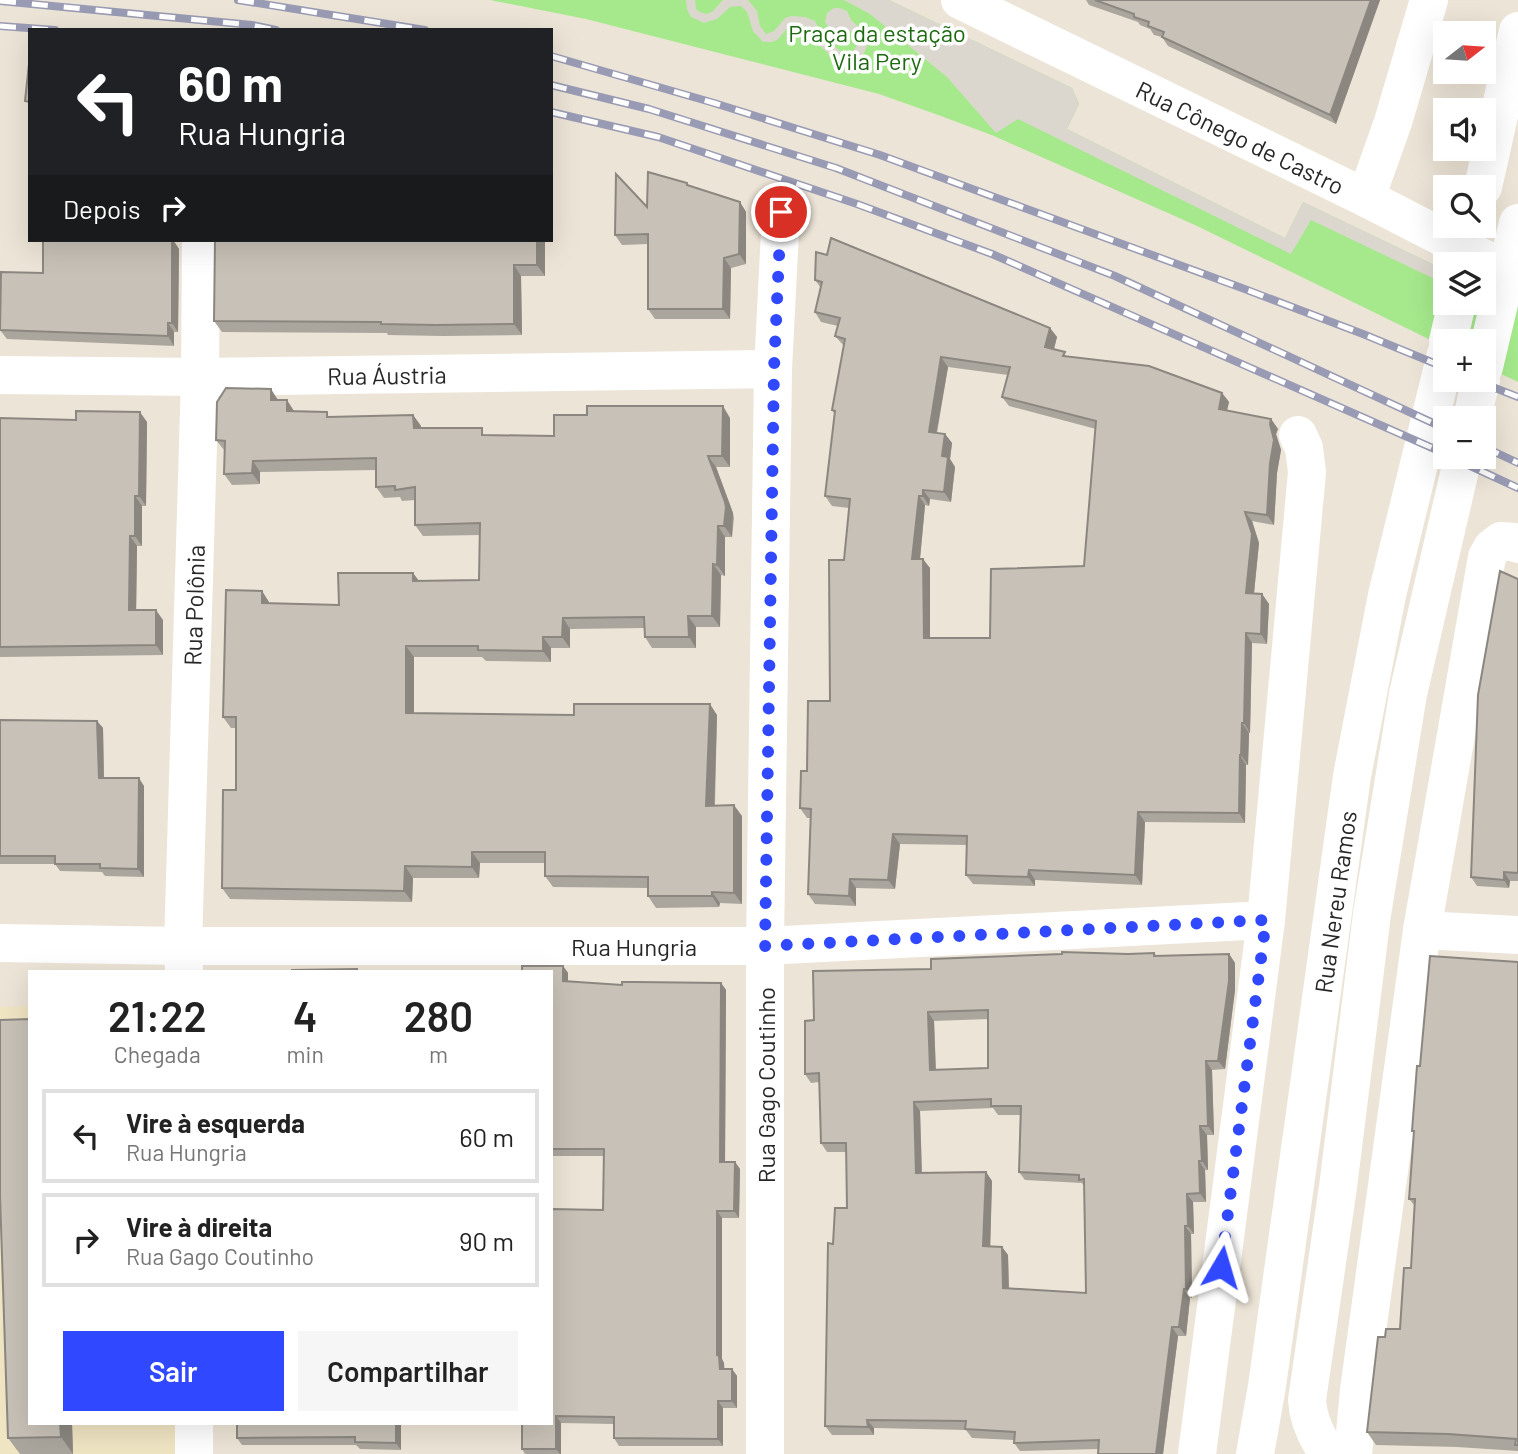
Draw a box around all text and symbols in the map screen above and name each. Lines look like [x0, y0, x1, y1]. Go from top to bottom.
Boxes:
park label: Praça da estação Vila Pery [788, 18, 966, 75]
north arrow [1433, 21, 1496, 84]
map controls [1433, 21, 1496, 469]
text: 60 m [178, 53, 283, 112]
icon: left [63, 56, 154, 147]
street label: Rua Cônego de Castro [1132, 74, 1349, 200]
button: sound [1433, 98, 1496, 161]
text: Rua Hungria [178, 113, 346, 151]
button: search [1433, 175, 1496, 238]
pin [751, 182, 811, 242]
icon: right [154, 189, 192, 227]
text: Depois [63, 193, 140, 224]
icon: arrive [762, 193, 800, 231]
button: layers [1433, 252, 1496, 315]
button: + [1433, 329, 1496, 392]
street label: Rua Áustria [327, 359, 447, 390]
button: − [1433, 406, 1496, 469]
street label: Rua Polônia [177, 544, 209, 666]
street label: Rua Nereu Ramos [1307, 809, 1362, 995]
street label: Rua Hungria [571, 932, 697, 961]
street label: Rua Gago Coutinho [751, 987, 780, 1183]
text: 21:22 [108, 990, 207, 1040]
text: 4 [293, 990, 317, 1040]
text: 280 [404, 990, 473, 1040]
text: Chegada [114, 1040, 201, 1068]
text: min [287, 1040, 324, 1068]
text: m [429, 1040, 448, 1068]
text: Vire à esquerda [126, 1107, 305, 1138]
icon: left [67, 1117, 105, 1155]
text: 60 m [459, 1121, 514, 1152]
text: Rua Hungria [126, 1138, 247, 1166]
text: Vire à direita [126, 1211, 272, 1242]
icon: right [67, 1221, 105, 1259]
text: 90 m [459, 1225, 514, 1256]
position arrow [1184, 1230, 1258, 1304]
text: Rua Gago Coutinho [126, 1242, 314, 1270]
button: Sair [63, 1331, 284, 1411]
button: Compartilhar [298, 1331, 518, 1411]

